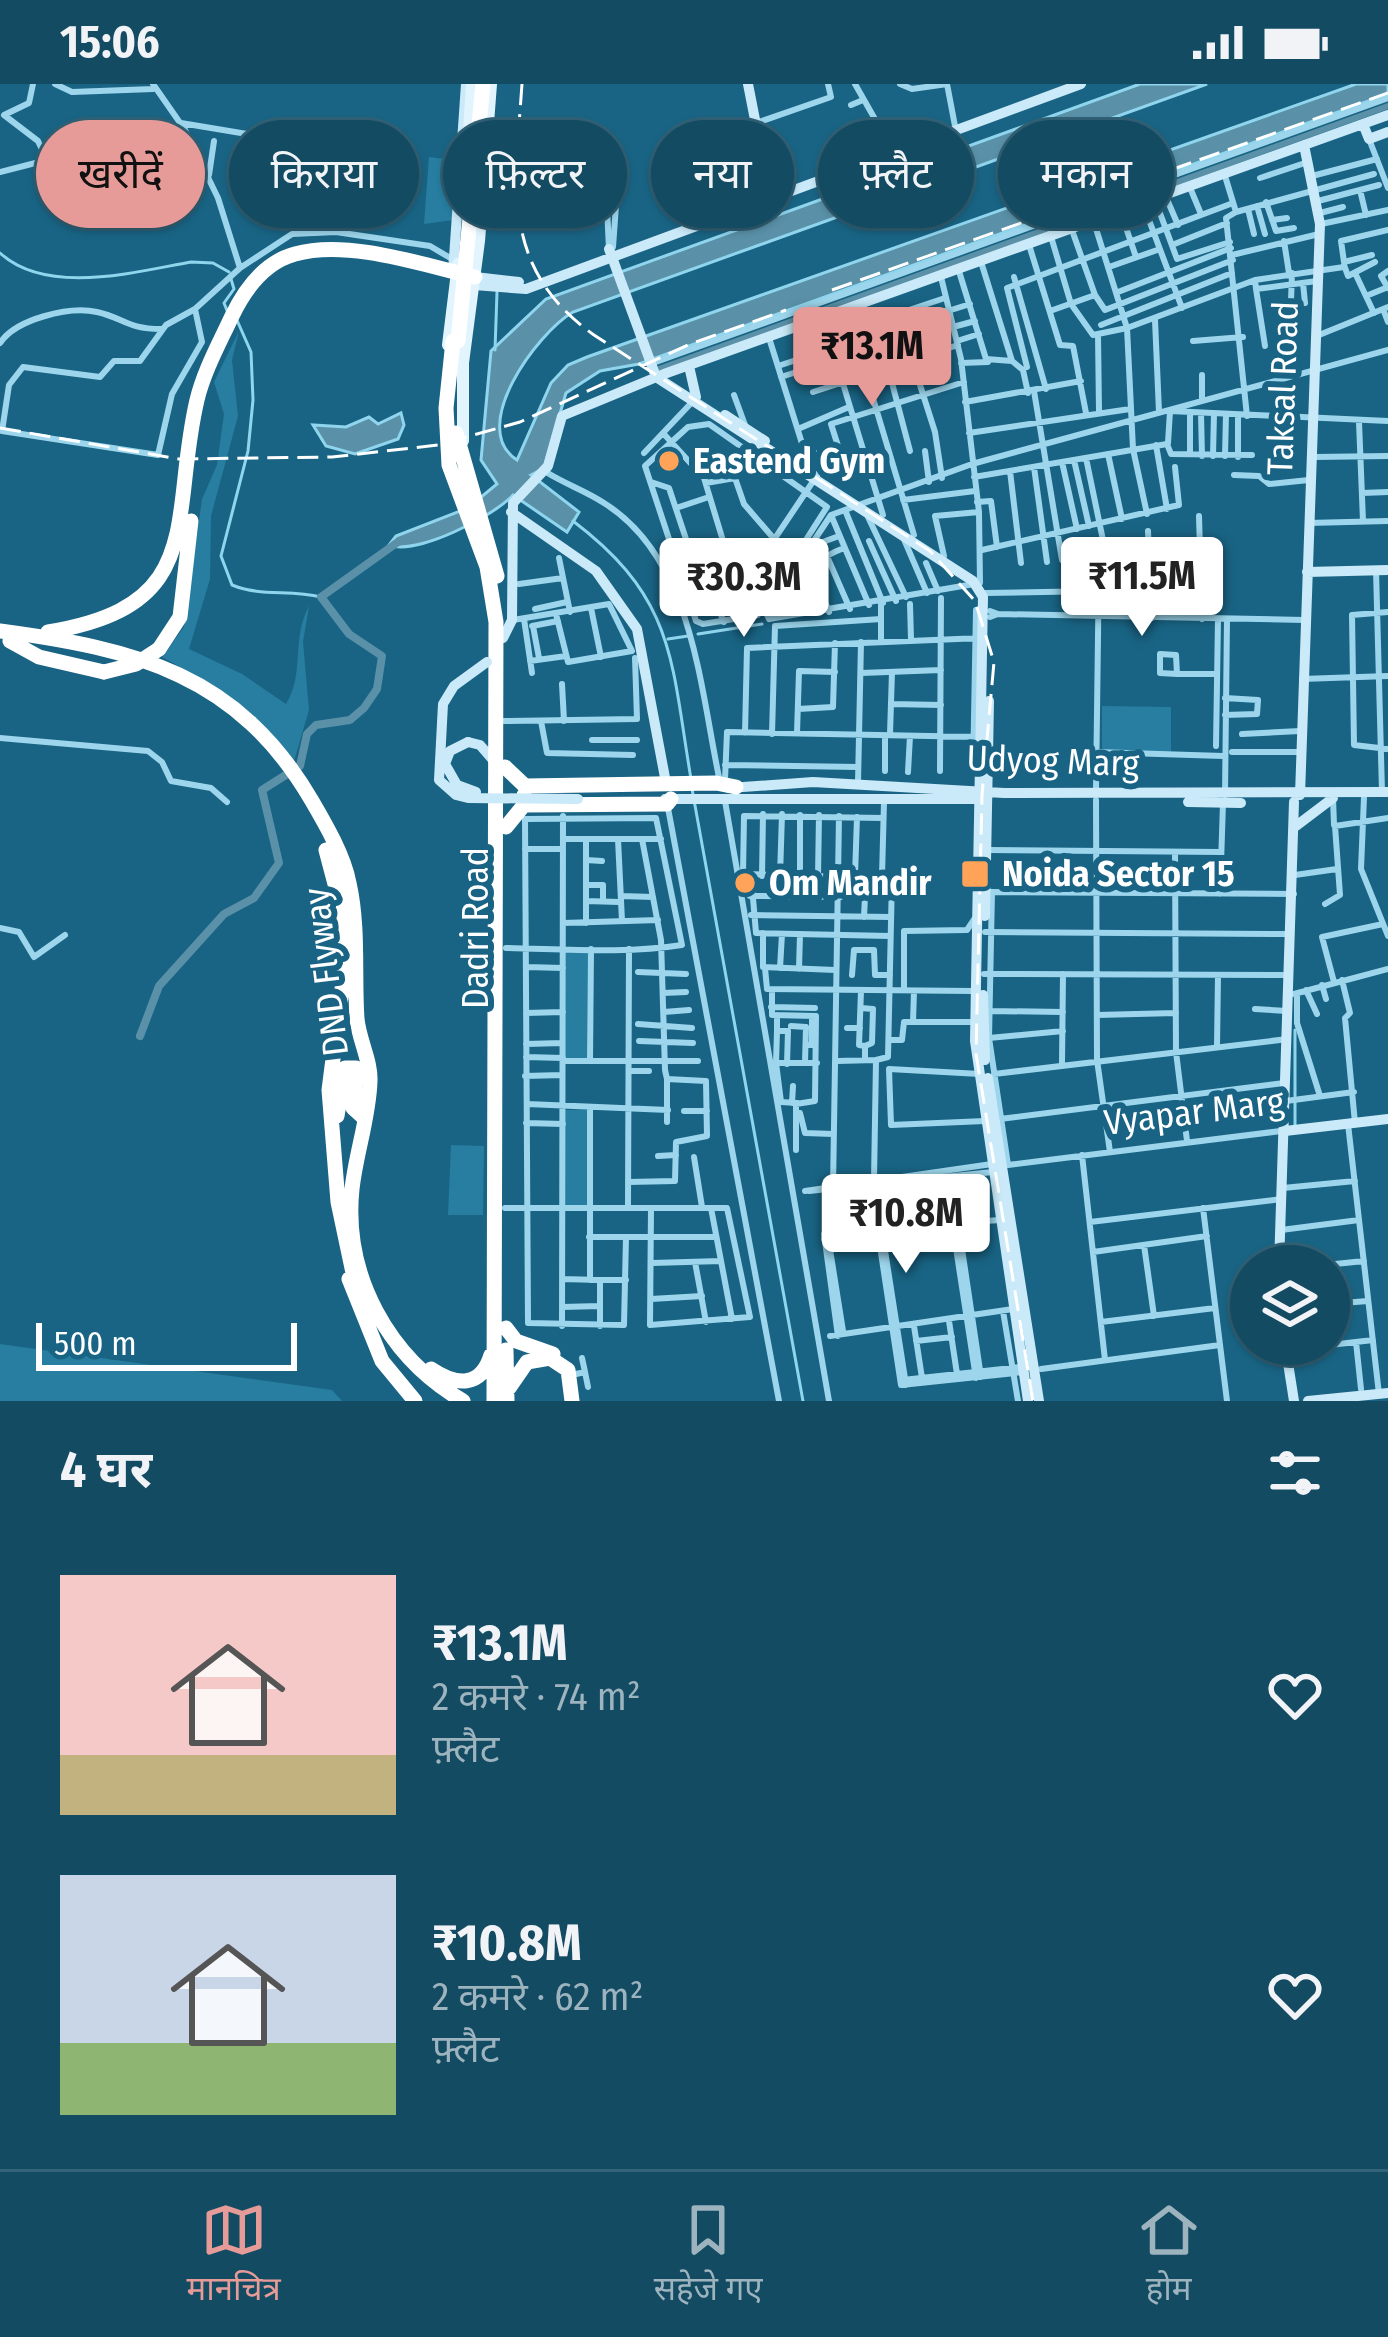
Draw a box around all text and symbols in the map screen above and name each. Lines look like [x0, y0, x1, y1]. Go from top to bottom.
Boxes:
text: 15:06 [60, 15, 160, 69]
chip: खरीदें [36, 120, 205, 228]
chip: किराया [229, 120, 419, 228]
chip: फ़िल्टर [443, 120, 627, 228]
chip: नया [651, 120, 794, 228]
chip: फ़्लैट [818, 120, 974, 228]
chip: मकान [998, 120, 1174, 228]
street label: Taksal Road [1258, 300, 1308, 476]
pin: ₹13.1M [774, 307, 970, 409]
text: ₹13.1M [820, 323, 924, 369]
place label: Eastend Gym [693, 439, 885, 483]
marker: Eastend Gym [656, 448, 682, 474]
pin: ₹11.5M [1044, 537, 1240, 639]
pin: ₹30.3M [646, 538, 842, 640]
text: ₹11.5M [1088, 553, 1196, 599]
text: ₹30.3M [687, 554, 801, 600]
street label: Udyog Marg [966, 736, 1140, 786]
street label: Dadri Road [454, 847, 498, 1009]
place label: Noida Sector 15 [1002, 852, 1235, 896]
marker: Noida Sector 15 [959, 858, 991, 890]
place label: Om Mandir [769, 861, 932, 905]
marker: Om Mandir [732, 870, 758, 896]
street label: DND Flyway [294, 885, 358, 1059]
street label: Vyapar Marg [1102, 1079, 1287, 1145]
pin: ₹10.8M [808, 1174, 1004, 1276]
text: ₹10.8M [849, 1190, 963, 1236]
map controls [1230, 1245, 1350, 1365]
button: layers [1230, 1245, 1350, 1365]
scale bar [36, 1317, 297, 1370]
text: 500 m [54, 1324, 137, 1364]
text: 4 घर [60, 1439, 152, 1501]
icon: filters [1262, 1440, 1328, 1506]
text: ₹13.1M [432, 1612, 568, 1674]
icon: home [156, 1623, 300, 1767]
icon: heart [1262, 1662, 1328, 1728]
text: 2 कमरे · 74 m² [432, 1674, 641, 1720]
text: फ़्लैट [432, 1726, 499, 1772]
text: ₹10.8M [432, 1912, 582, 1974]
icon: home [156, 1923, 300, 2067]
icon: heart [1262, 1962, 1328, 2028]
text: 2 कमरे · 62 m² [432, 1974, 643, 2020]
text: फ़्लैट [432, 2026, 499, 2072]
tab: मानचित्र [186, 2197, 281, 2313]
tab: सहेजे गए [654, 2197, 763, 2313]
tab: होम [1136, 2197, 1202, 2313]

